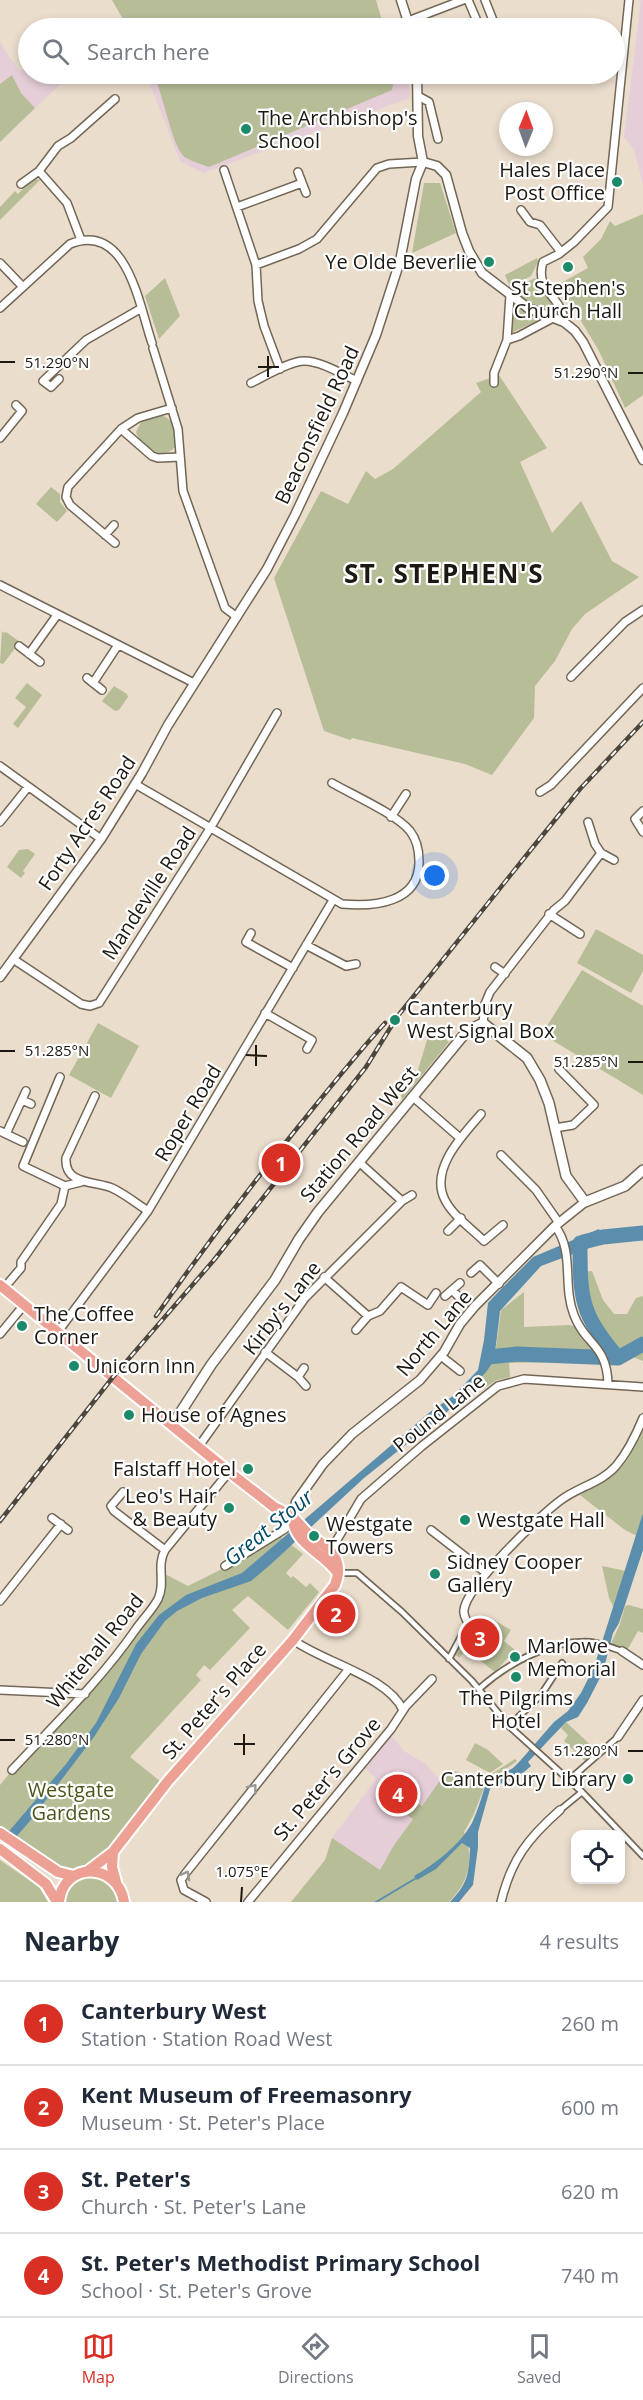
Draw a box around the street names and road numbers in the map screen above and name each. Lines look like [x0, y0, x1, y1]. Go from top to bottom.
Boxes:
street label: Beaconsfield Road [268, 341, 365, 508]
street label: Forty Acres Road [32, 750, 142, 895]
street label: Mandeville Road [95, 821, 202, 965]
street label: Roper Road [148, 1059, 227, 1166]
street label: Station Road West [294, 1060, 424, 1208]
street label: Kirby's Lane [237, 1255, 327, 1360]
street label: North Lane [390, 1284, 478, 1382]
street label: Pound Lane [387, 1367, 490, 1458]
street label: Whitehall Road [40, 1588, 149, 1714]
street label: St. Peter's Place [155, 1637, 272, 1765]
street label: St. Peter's Grove [267, 1711, 386, 1846]

